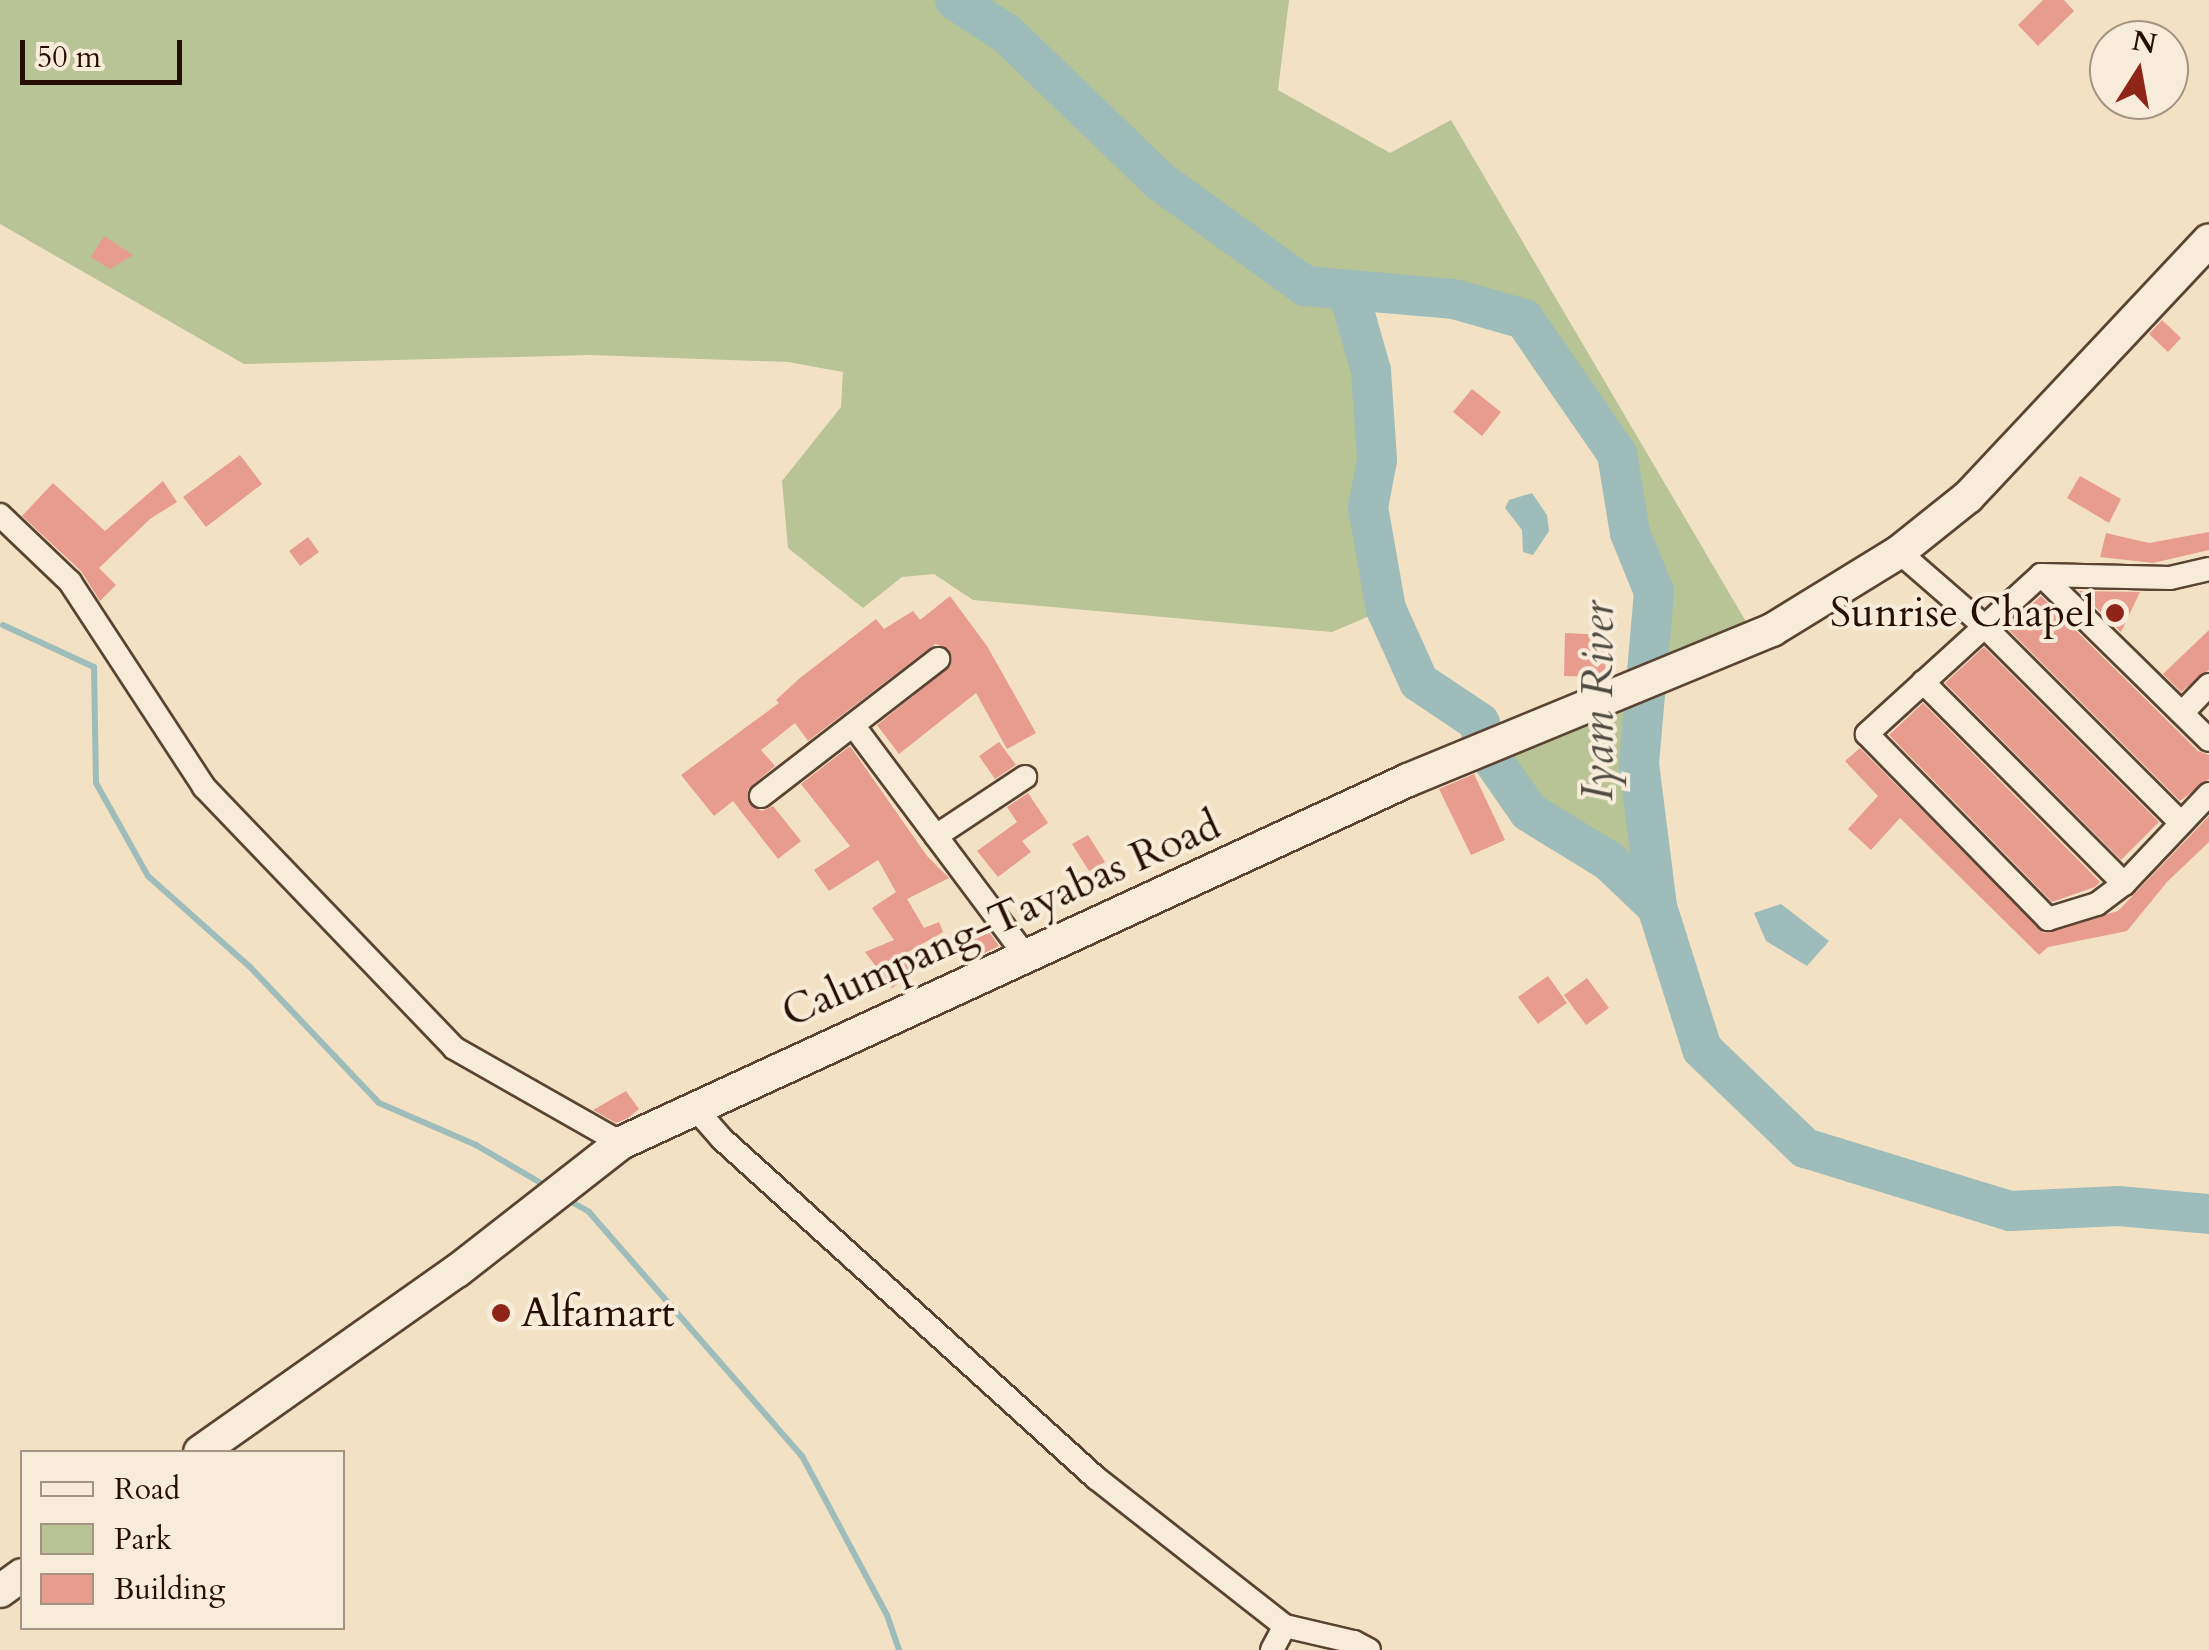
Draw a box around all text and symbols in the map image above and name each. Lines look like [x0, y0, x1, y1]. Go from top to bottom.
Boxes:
scale bar [25, 20, 188, 82]
north arrow [2089, 20, 2189, 120]
text: N [2129, 22, 2160, 63]
text: 50 m [37, 37, 101, 78]
place label: Sunrise Chapel [1830, 588, 2095, 638]
water label: Iyam River [1571, 601, 1625, 801]
marker: Sunrise Chapel [2104, 602, 2126, 624]
street label: Calumpang-Tayabas Road [774, 800, 1228, 1038]
place label: Alfamart [521, 1288, 675, 1338]
marker: Alfamart [490, 1302, 512, 1324]
legend [20, 1450, 345, 1630]
text: Road [114, 1469, 180, 1510]
text: Park [114, 1519, 172, 1560]
text: Building [114, 1569, 225, 1610]

